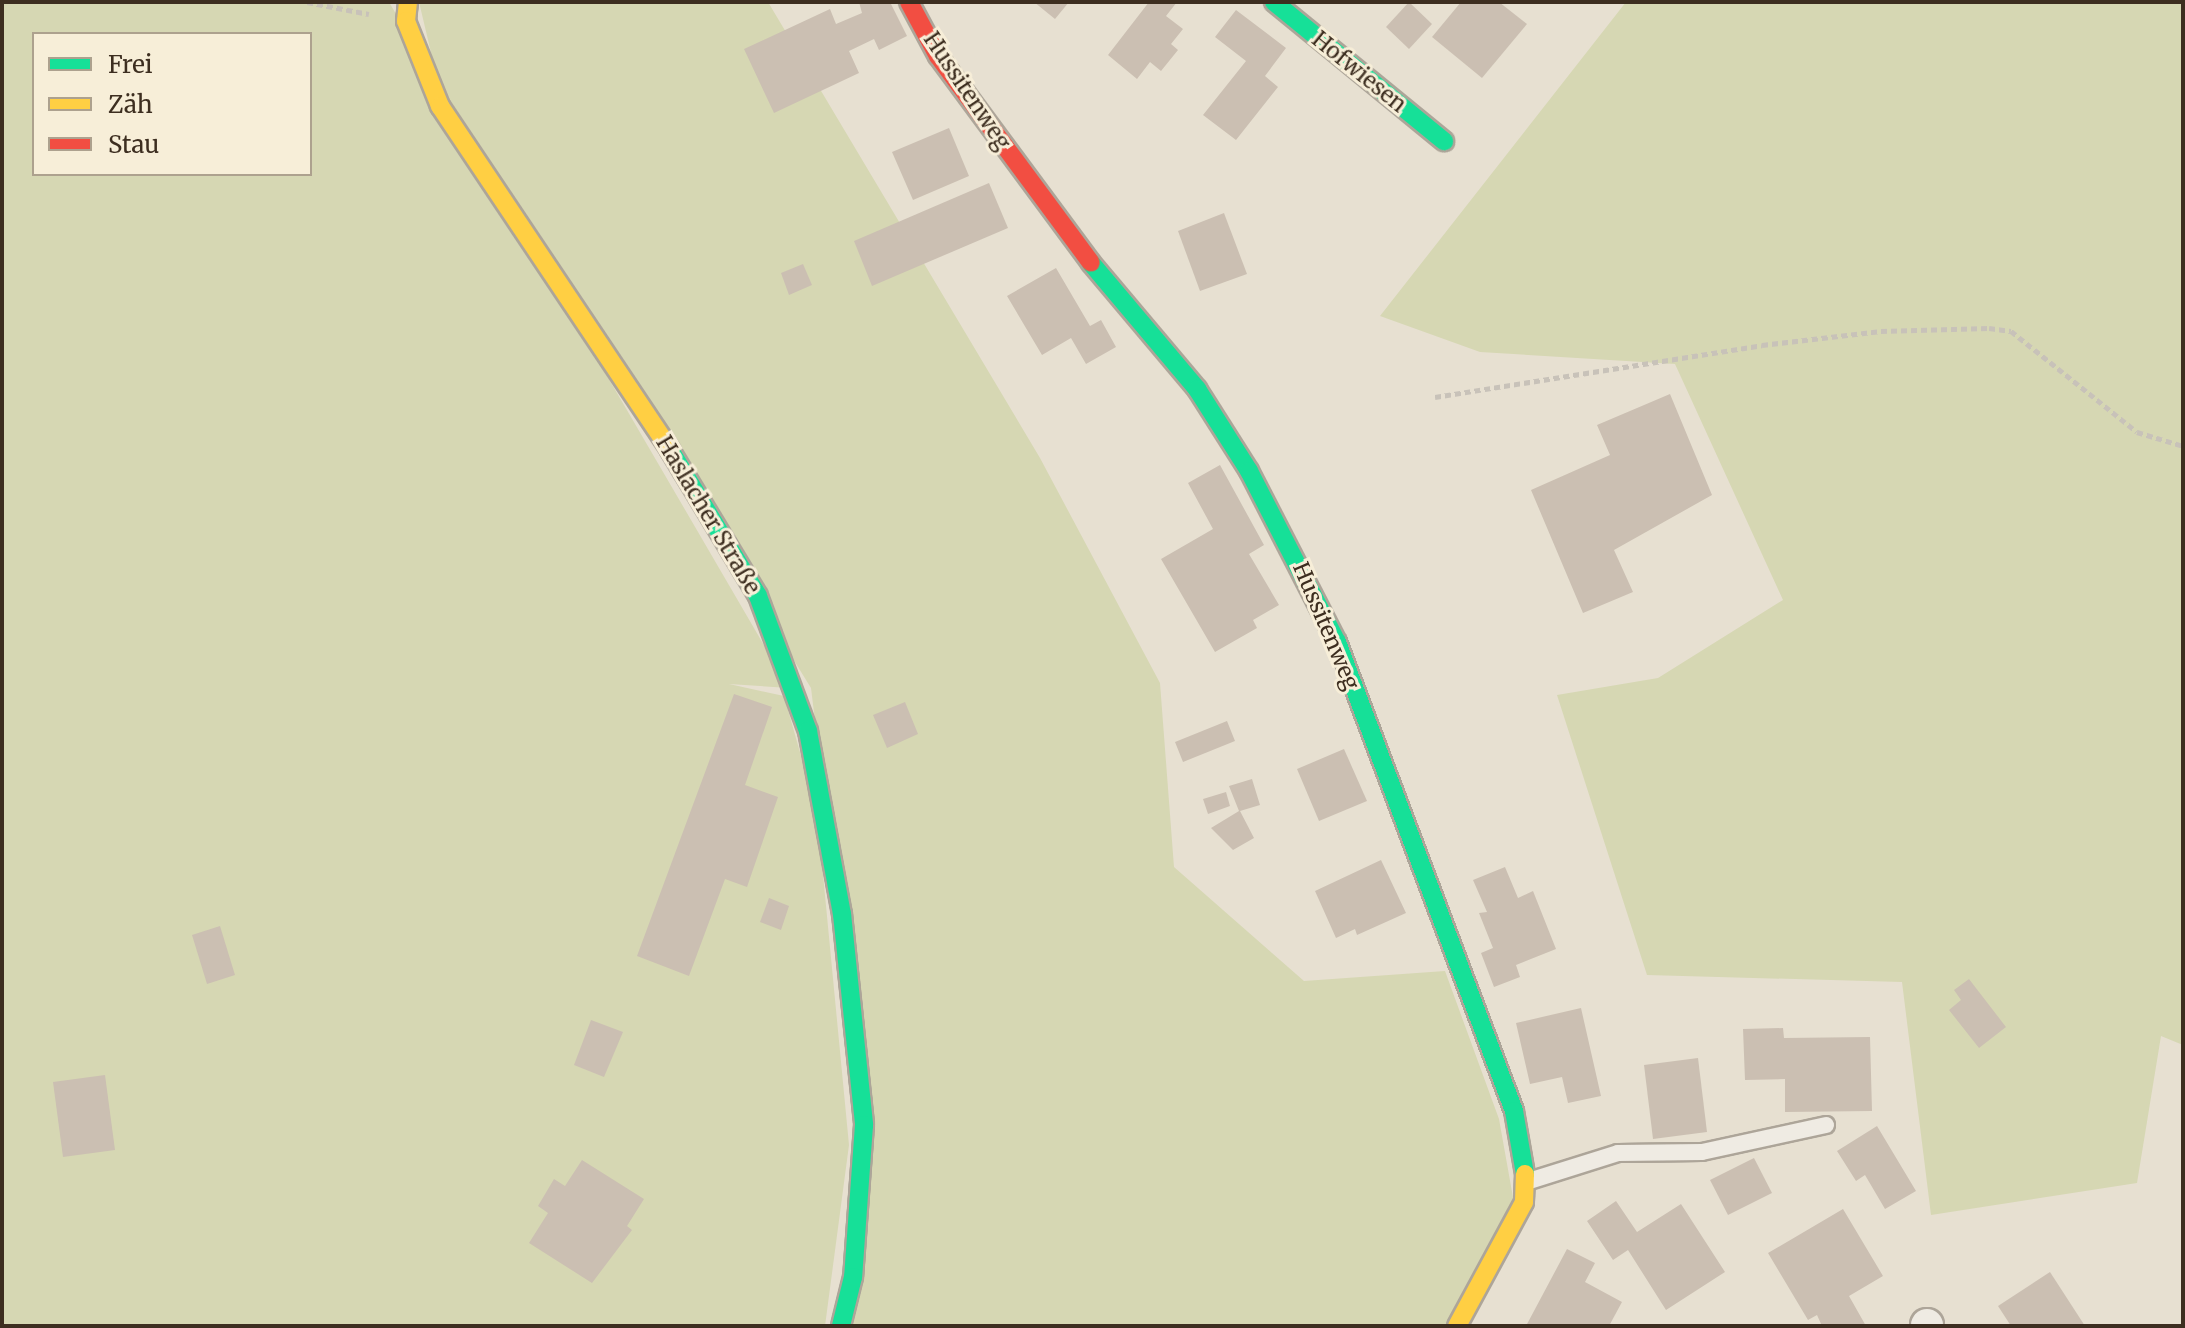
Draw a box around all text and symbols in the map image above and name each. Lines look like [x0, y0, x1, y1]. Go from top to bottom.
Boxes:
street label: Hofwiesen [1307, 26, 1411, 118]
street label: Hussitenweg [918, 27, 1016, 155]
legend [32, 32, 312, 176]
text: Frei [108, 49, 153, 80]
text: Zäh [108, 89, 153, 120]
text: Stau [108, 129, 159, 160]
street label: Haslacher Straße [650, 431, 766, 599]
street label: Hussitenweg [1287, 558, 1365, 694]

